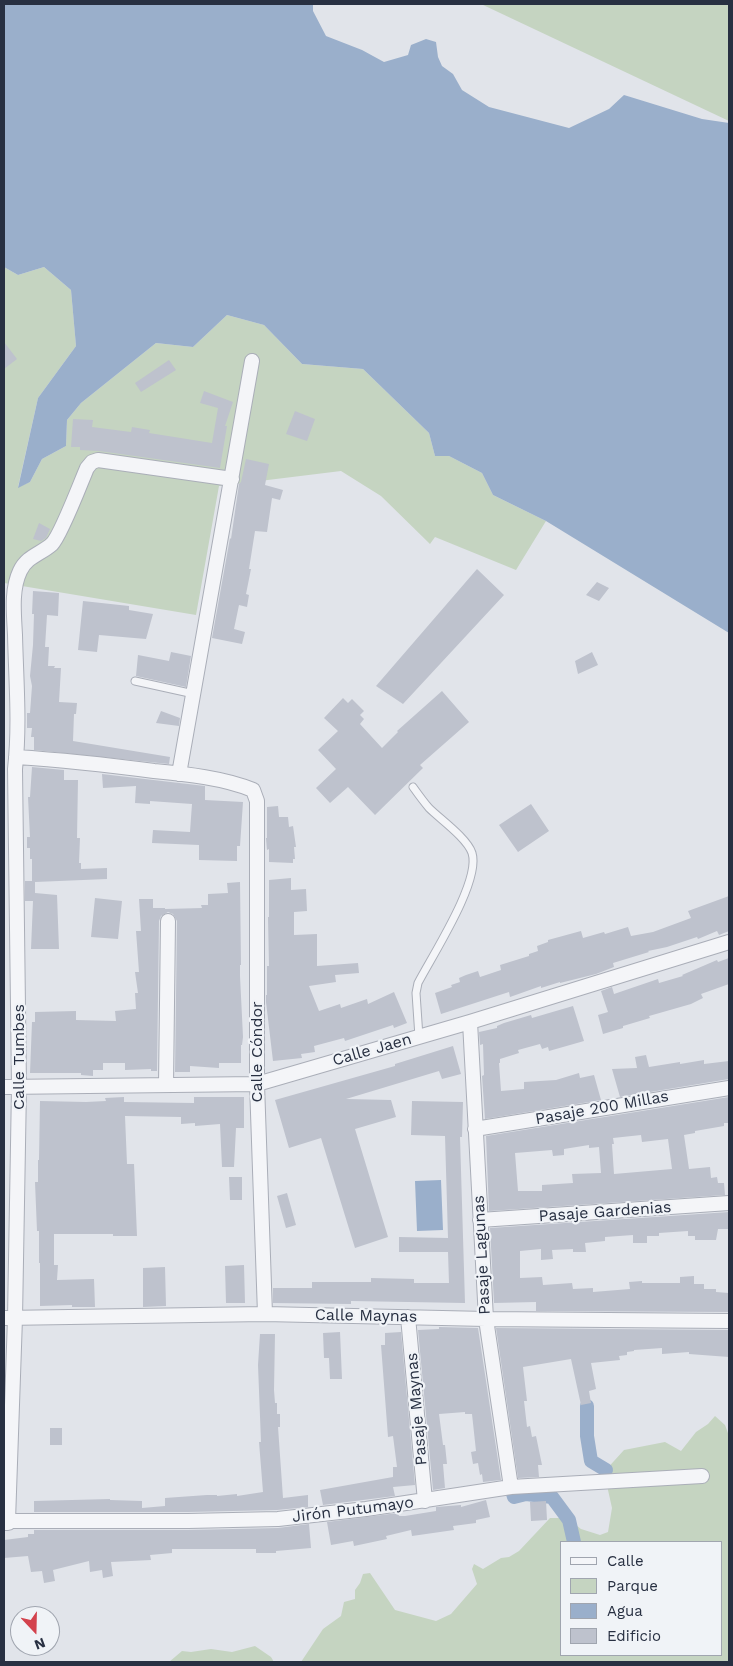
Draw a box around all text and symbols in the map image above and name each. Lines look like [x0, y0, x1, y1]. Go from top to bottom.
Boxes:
street label: Calle Cóndor [247, 1001, 267, 1103]
street label: Calle Tumbes [9, 1004, 29, 1110]
street label: Calle Jaen [330, 1030, 414, 1070]
street label: Pasaje 200 Millas [534, 1087, 670, 1129]
street label: Pasaje Lagunas [469, 1195, 495, 1315]
street label: Pasaje Gardenias [538, 1198, 672, 1226]
street label: Calle Maynas [315, 1306, 417, 1326]
street label: Pasaje Maynas [403, 1352, 431, 1466]
street label: Jirón Putumayo [291, 1493, 415, 1527]
legend [560, 1541, 723, 1656]
text: Calle [607, 1552, 644, 1570]
text: Parque [607, 1577, 658, 1595]
text: Agua [607, 1602, 643, 1620]
north arrow [10, 1606, 60, 1656]
text: Edificio [607, 1627, 661, 1645]
text: N [32, 1635, 48, 1653]

